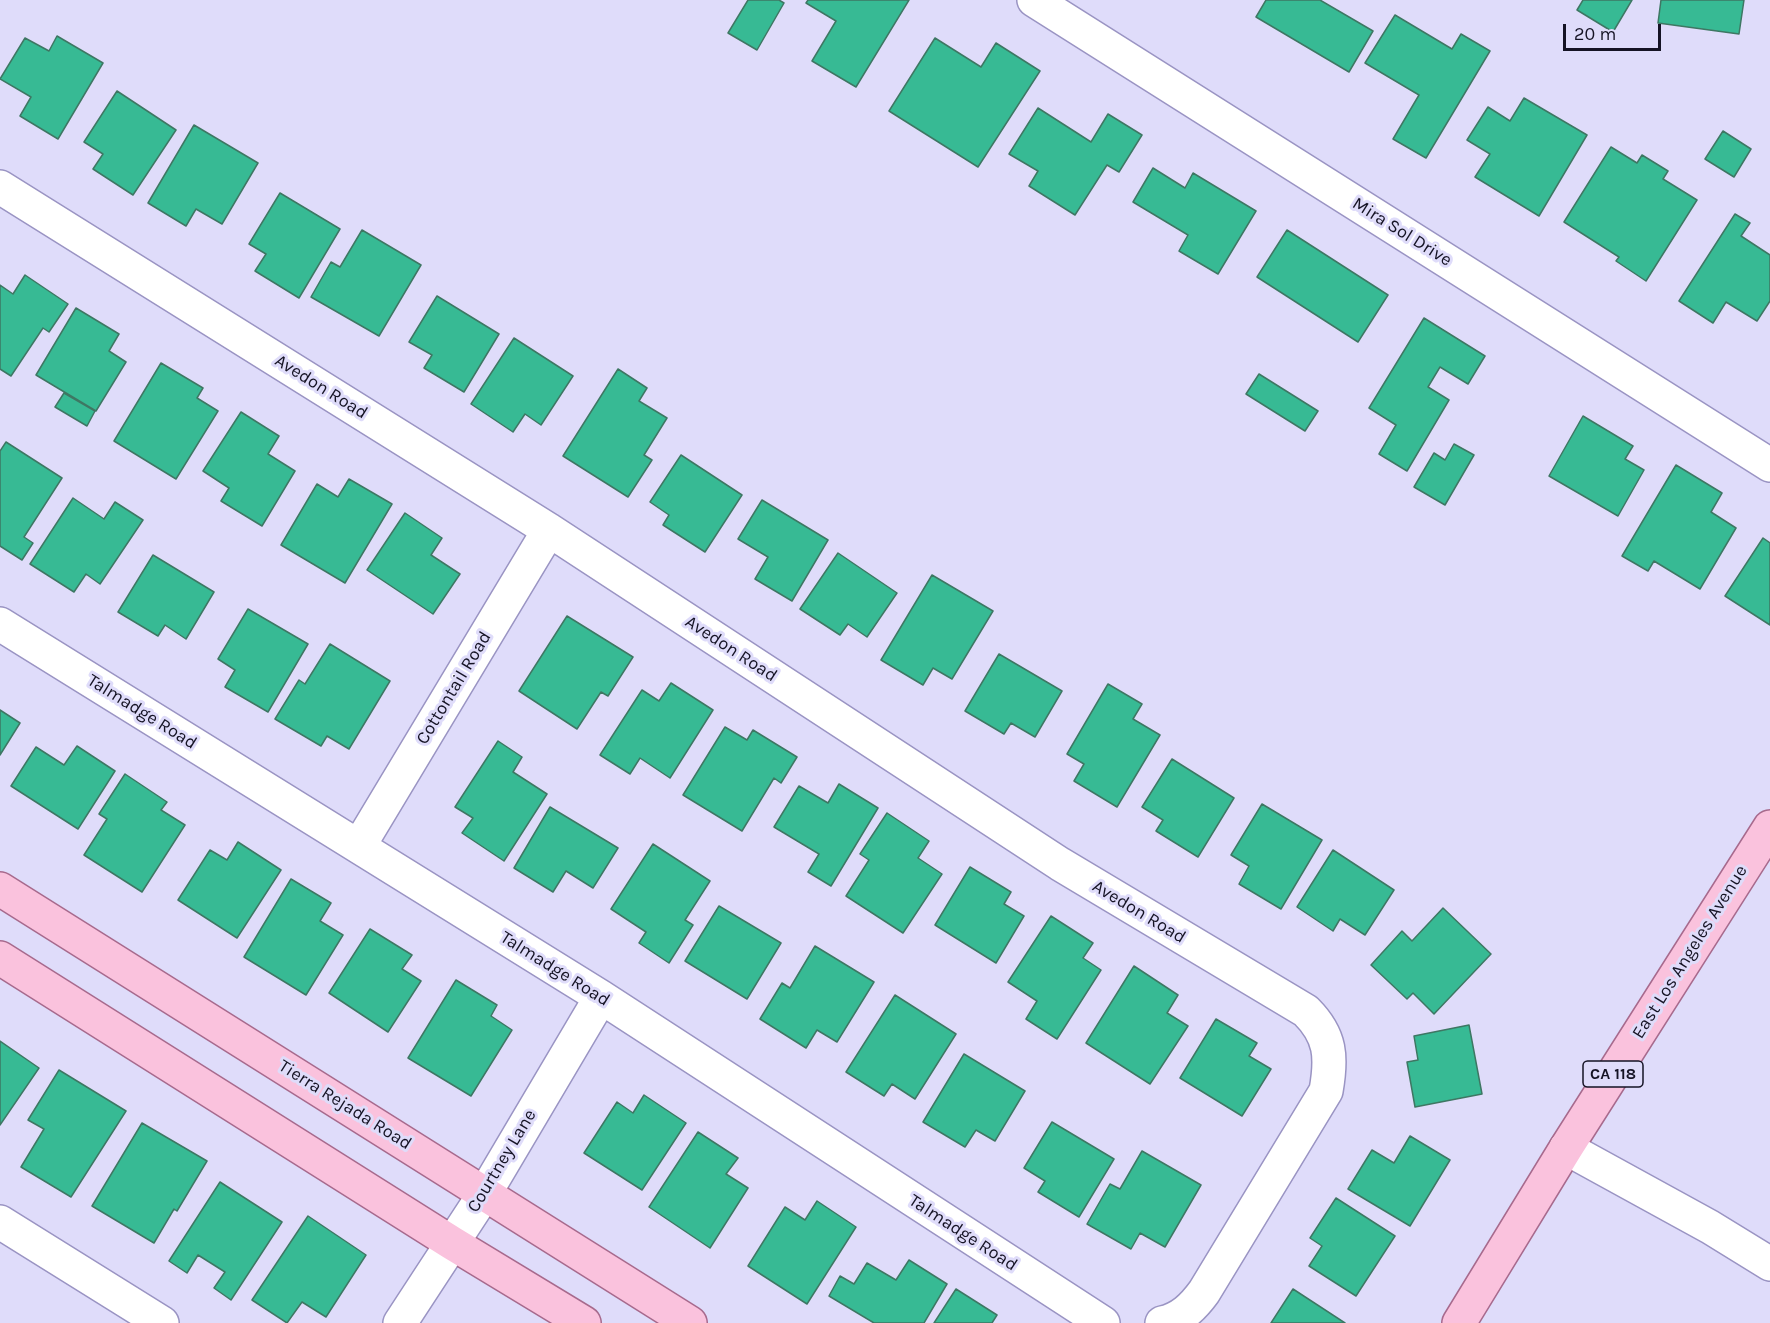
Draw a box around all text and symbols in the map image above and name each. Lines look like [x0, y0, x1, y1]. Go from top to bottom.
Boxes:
scale bar [1566, 12, 1664, 50]
text: 20 m [1574, 23, 1616, 45]
street label: Mira Sol Drive [1348, 193, 1456, 271]
street label: Avedon Road [271, 350, 371, 424]
street label: Avedon Road [681, 611, 781, 687]
street label: Cottontail Road [412, 628, 496, 748]
street label: Talmadge Road [83, 670, 201, 754]
street label: East Los Angeles Avenue [1628, 861, 1752, 1043]
street label: Avedon Road [1088, 876, 1190, 948]
street label: Talmadge Road [496, 927, 614, 1011]
street label: Tierra Rejada Road [274, 1055, 416, 1155]
road number: CA 118 [1583, 1061, 1643, 1087]
street label: Courtney Lane [463, 1106, 541, 1216]
street label: Talmadge Road [905, 1190, 1021, 1276]

